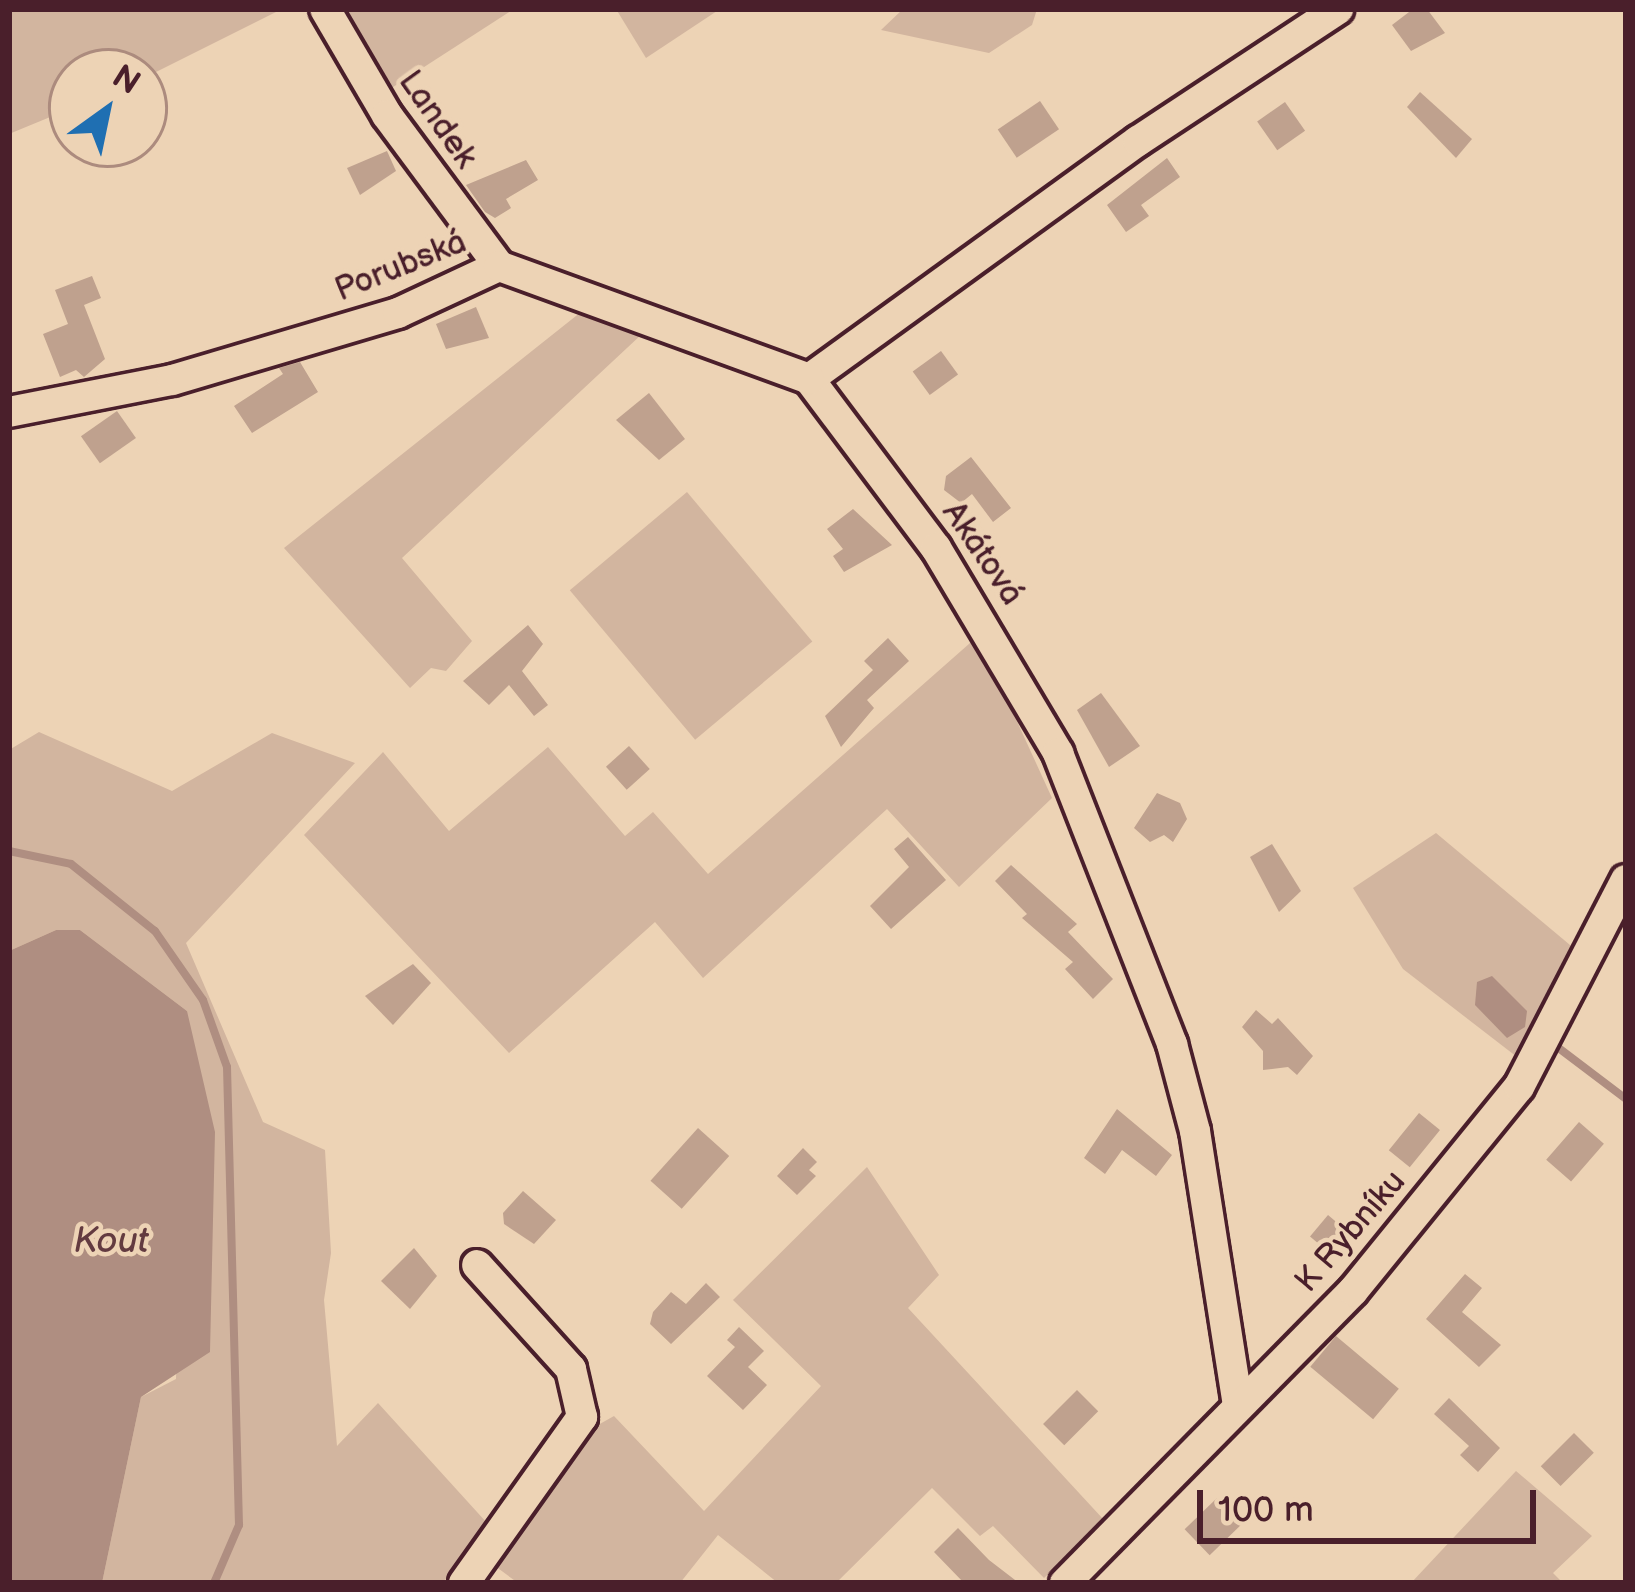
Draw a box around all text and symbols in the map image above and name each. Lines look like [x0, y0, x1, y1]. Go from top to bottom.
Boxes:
north arrow [48, 48, 168, 168]
text: N [105, 57, 147, 104]
street label: Landek [389, 64, 485, 176]
street label: Porubská [330, 223, 472, 311]
street label: Akátová [933, 495, 1031, 613]
street label: K Rybníku [1287, 1163, 1415, 1301]
water label: Kout [73, 1220, 149, 1264]
scale bar [1203, 1466, 1542, 1540]
text: 100 m [1218, 1489, 1314, 1532]

